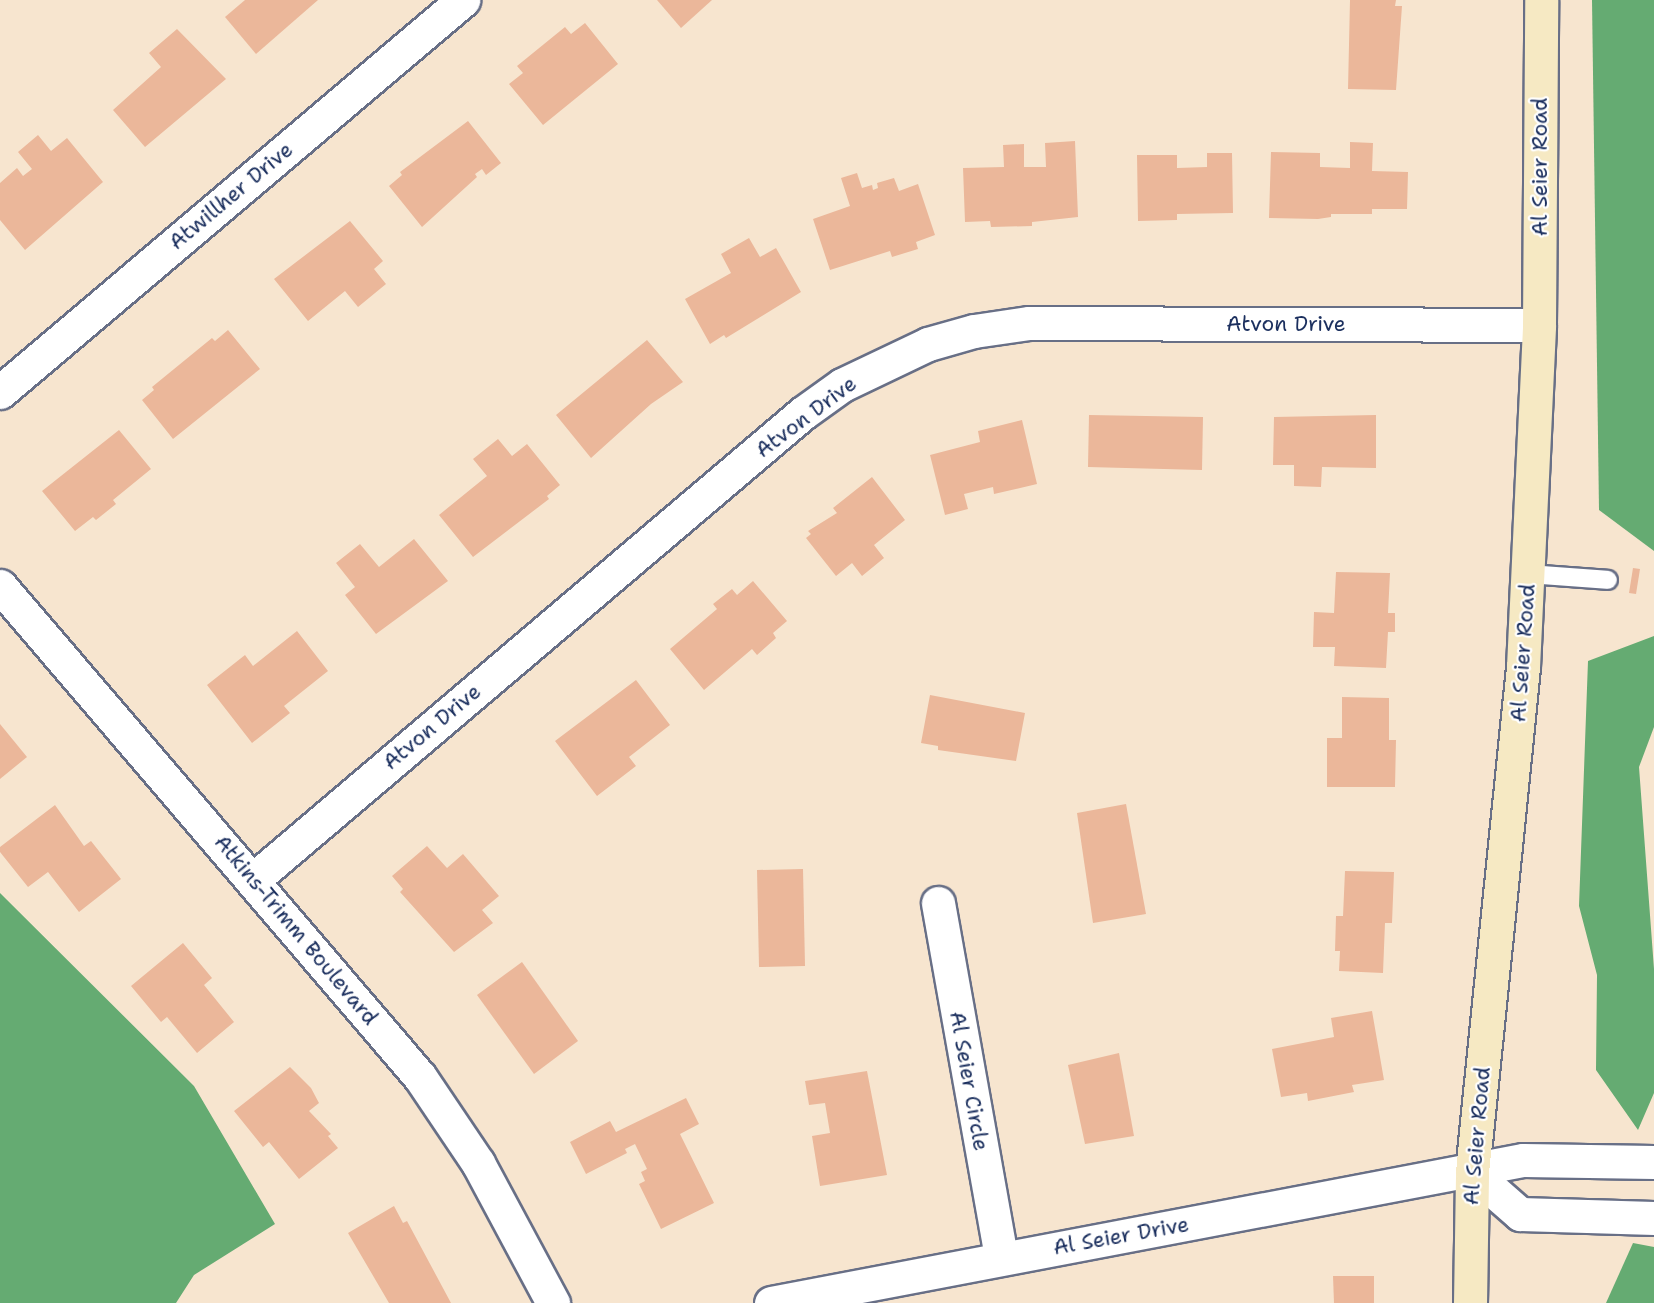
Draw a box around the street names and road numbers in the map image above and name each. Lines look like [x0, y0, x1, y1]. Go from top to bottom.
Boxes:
street label: Al Seier Road [1527, 98, 1553, 236]
street label: Atwillher Drive [164, 137, 298, 255]
street label: Atvon Drive [1226, 311, 1346, 337]
street label: Atvon Drive [751, 371, 861, 463]
street label: Al Seier Road [1506, 583, 1540, 723]
street label: Atvon Drive [378, 679, 486, 775]
street label: Atkins-Trimm Boulevard [209, 830, 383, 1030]
street label: Al Seier Circle [944, 1009, 994, 1153]
street label: Al Seier Road [1458, 1066, 1496, 1206]
street label: Al Seier Drive [1051, 1212, 1191, 1260]

